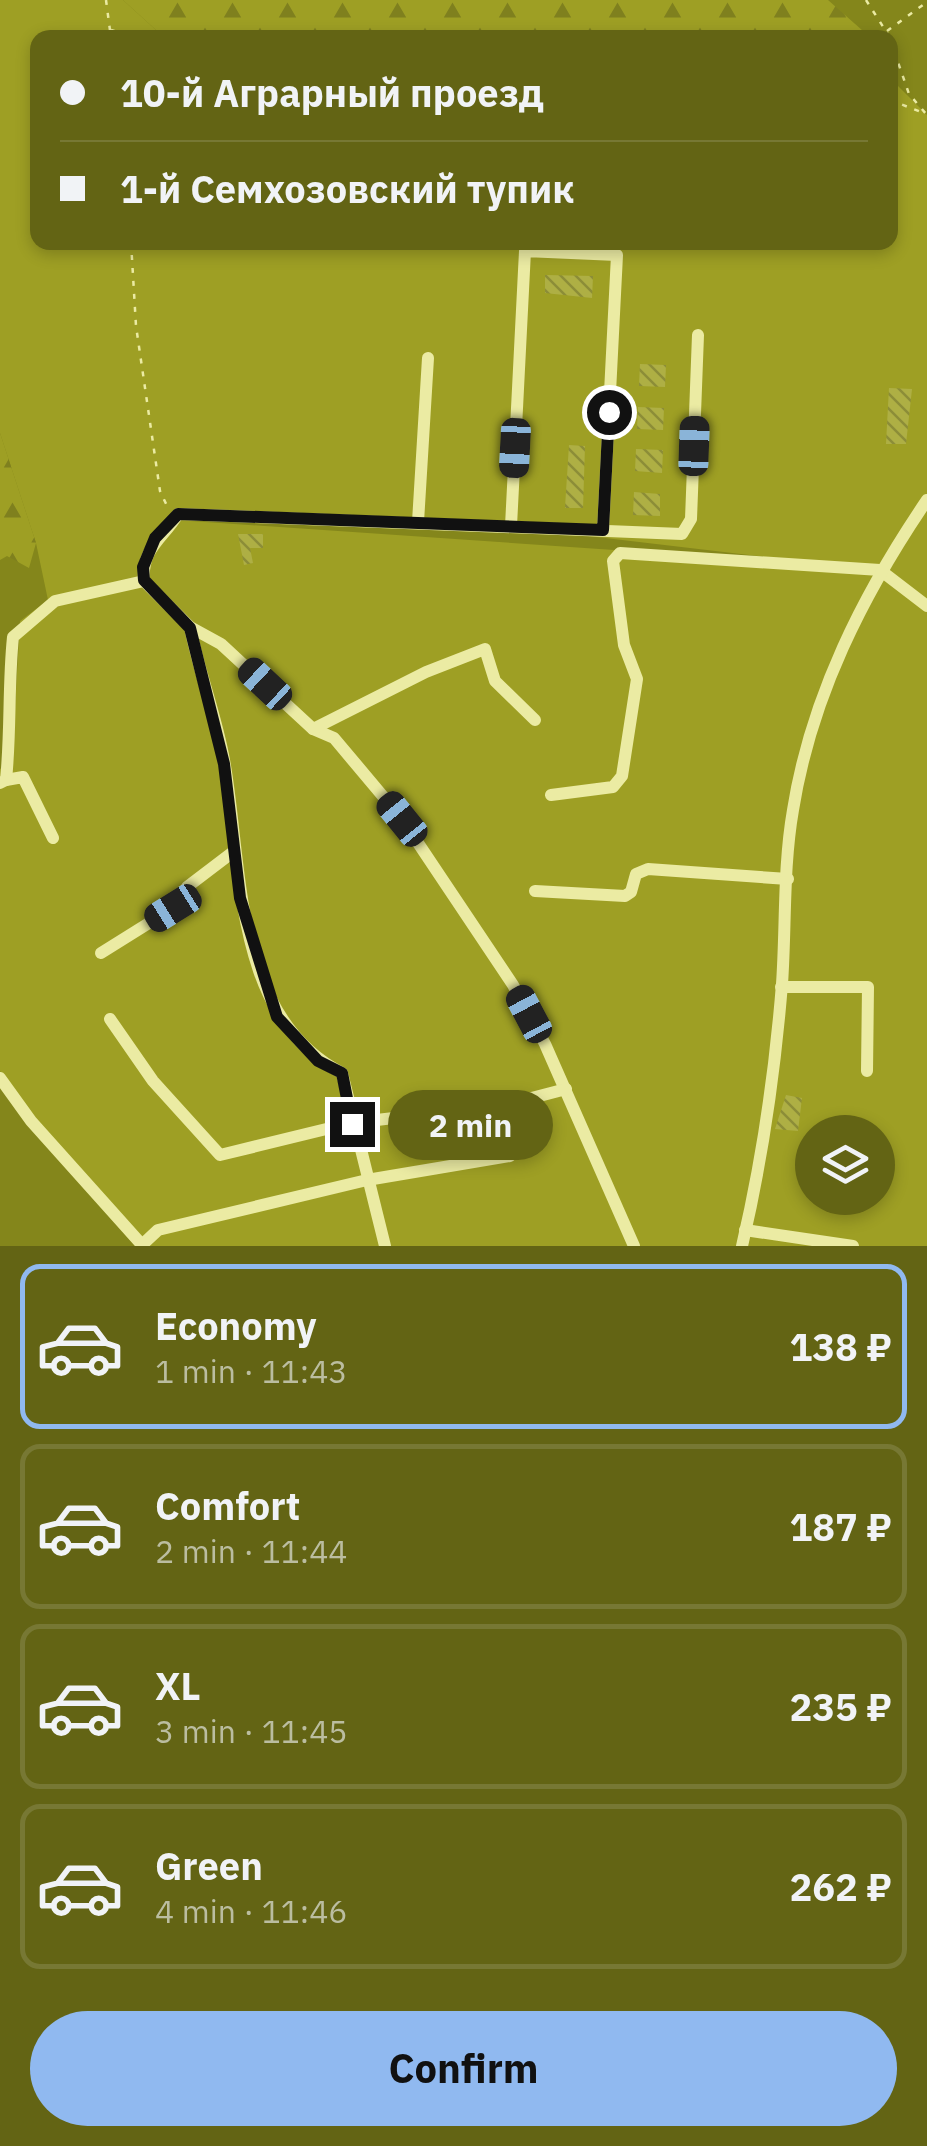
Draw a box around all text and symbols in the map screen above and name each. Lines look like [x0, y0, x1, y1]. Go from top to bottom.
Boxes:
text: 10-й Аграрный проезд [120, 68, 544, 117]
text: 1-й Семхозовский тупик [120, 164, 575, 213]
route start [587, 390, 632, 435]
car [678, 415, 710, 477]
car [498, 417, 532, 479]
car [233, 653, 297, 715]
car [371, 786, 433, 852]
car [140, 879, 206, 937]
car [502, 980, 556, 1048]
callout: 2 min [387, 1089, 552, 1159]
route end [330, 1102, 375, 1147]
text: 2 min [429, 1104, 512, 1146]
map controls [795, 1115, 895, 1215]
button: layers [795, 1115, 895, 1215]
text: Economy [155, 1301, 317, 1350]
icon: car [35, 1302, 125, 1392]
text: 138 ₽ [790, 1322, 892, 1371]
text: 1 min · 11:43 [155, 1350, 348, 1392]
text: Comfort [155, 1481, 300, 1530]
icon: car [35, 1482, 125, 1572]
text: 187 ₽ [790, 1502, 892, 1551]
text: 2 min · 11:44 [155, 1530, 348, 1572]
text: XL [155, 1661, 201, 1710]
icon: car [35, 1662, 125, 1752]
text: 235 ₽ [790, 1682, 892, 1731]
text: 3 min · 11:45 [155, 1710, 348, 1752]
text: Green [155, 1841, 263, 1890]
icon: car [35, 1842, 125, 1932]
text: 262 ₽ [790, 1862, 892, 1911]
text: 4 min · 11:46 [155, 1890, 348, 1932]
button: Confirm [30, 2011, 897, 2126]

